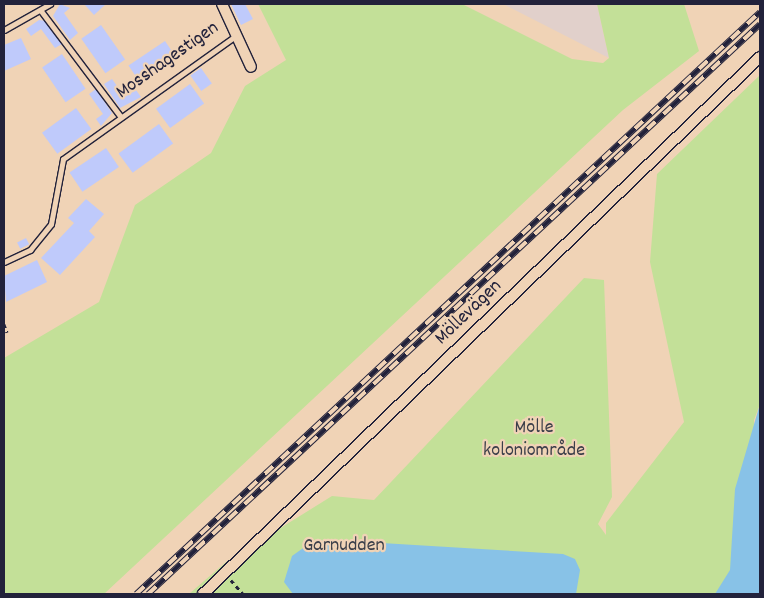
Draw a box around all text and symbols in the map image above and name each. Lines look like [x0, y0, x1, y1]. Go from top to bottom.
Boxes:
street label: Mosshagestigen [112, 17, 224, 105]
street label: Möllevägen [430, 275, 508, 351]
park label: Mölle koloniområde [483, 417, 585, 464]
park label: Garnudden [303, 534, 385, 558]

